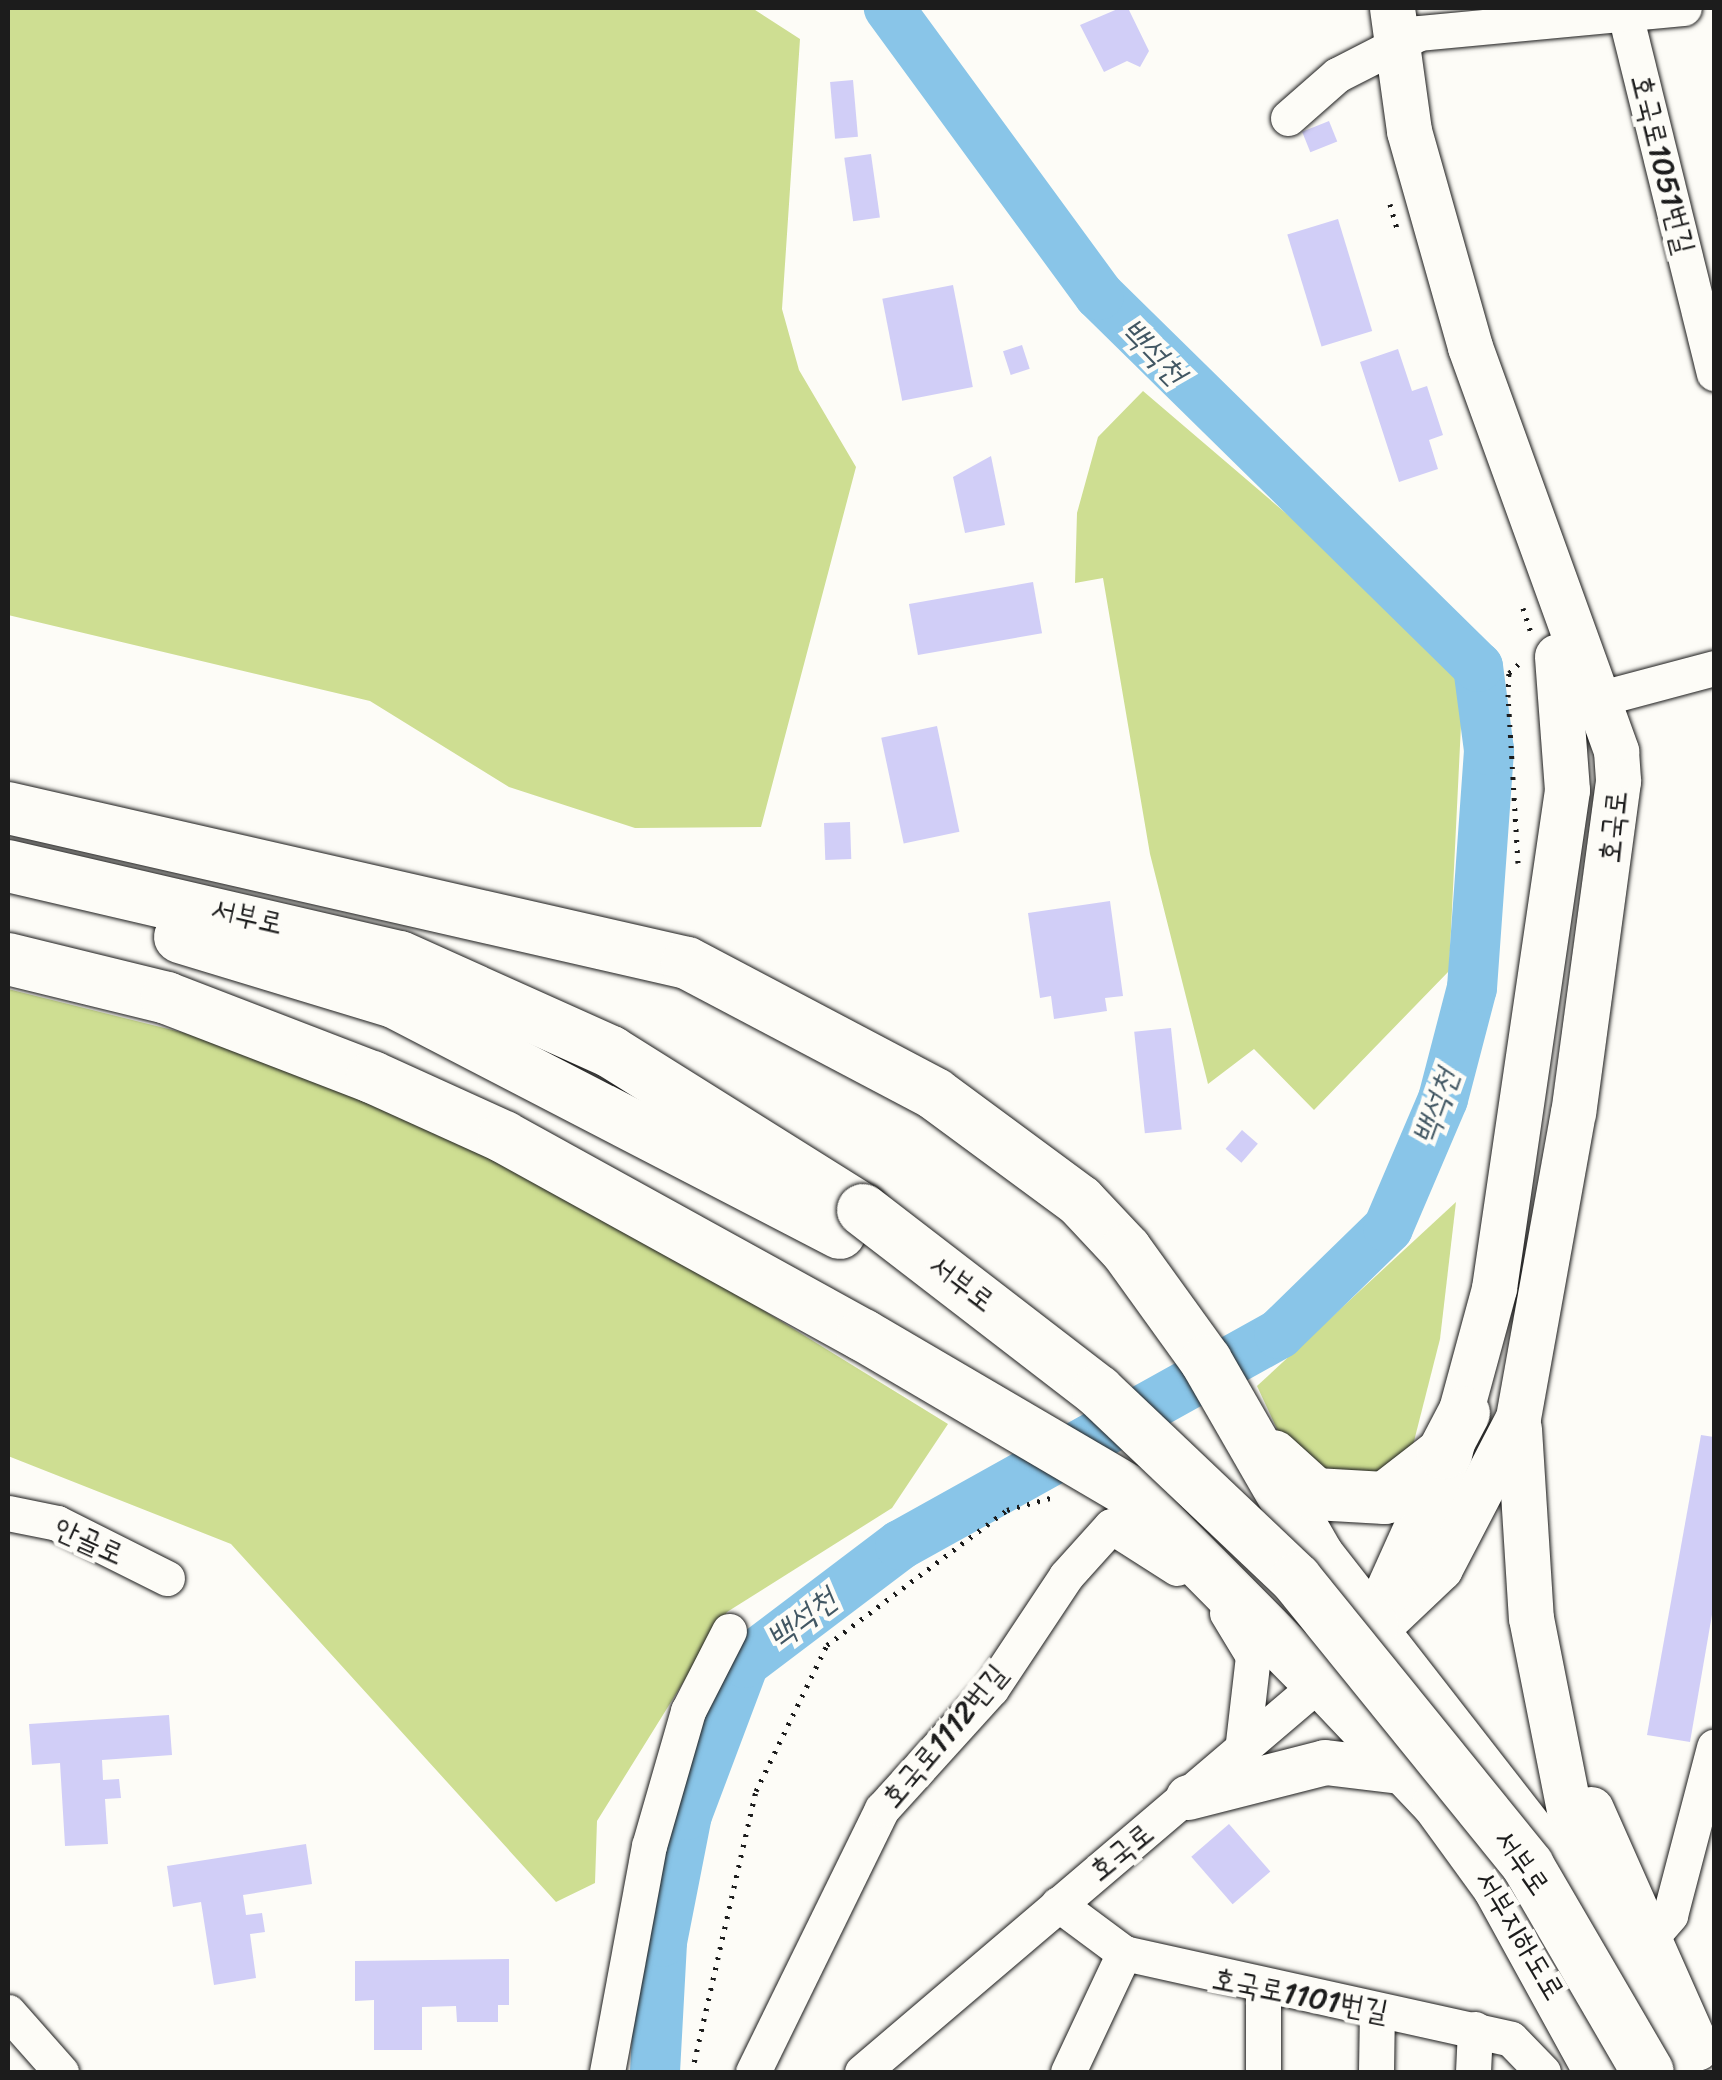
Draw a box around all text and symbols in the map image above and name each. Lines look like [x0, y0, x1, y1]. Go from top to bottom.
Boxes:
street label: 호국로1051번길 [1623, 71, 1703, 257]
water label: 백석천 [1112, 311, 1194, 393]
street label: 호국로 [1591, 789, 1635, 865]
street label: 서부로 [208, 890, 286, 942]
water label: 백석천 [1405, 1064, 1467, 1150]
street label: 서부로 [922, 1247, 1002, 1319]
street label: 안골로 [49, 1510, 129, 1572]
water label: 백석천 [760, 1580, 844, 1658]
street label: 호국로1112번길 [873, 1657, 1015, 1815]
street label: 호국로 [1082, 1815, 1160, 1889]
street label: 서부로 [1486, 1822, 1558, 1902]
street label: 서부지하도로 [1467, 1864, 1573, 2006]
street label: 호국로1101번길 [1209, 1960, 1391, 2030]

